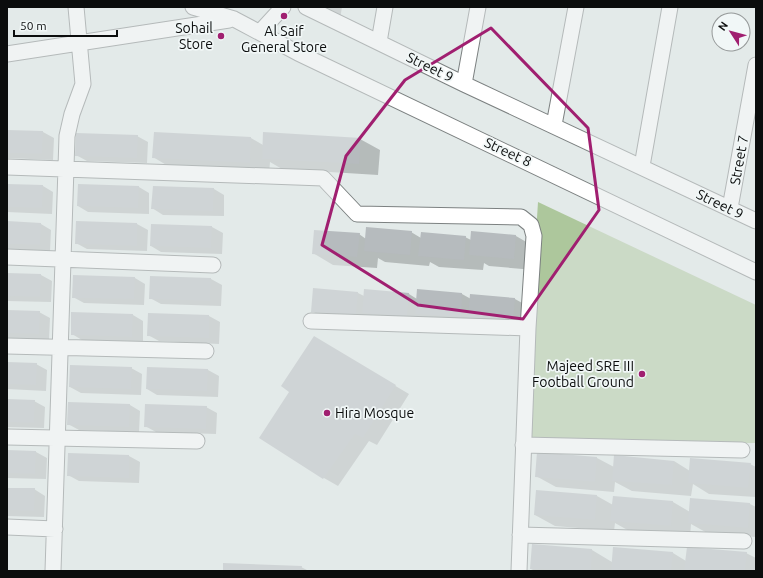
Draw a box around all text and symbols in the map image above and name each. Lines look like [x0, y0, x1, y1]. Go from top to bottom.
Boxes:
marker: Al Saif General Store [279, 11, 289, 21]
scale bar [14, 12, 117, 38]
north arrow [711, 12, 751, 52]
text: 50 m [20, 19, 47, 32]
text: N [716, 19, 730, 33]
place label: Sohail Store [175, 20, 213, 52]
place label: Al Saif General Store [241, 23, 327, 55]
marker: Sohail Store [216, 31, 226, 41]
street label: Street 9 [404, 49, 456, 85]
street label: Street 8 [482, 134, 534, 170]
street label: Street 7 [727, 134, 751, 186]
street label: Street 9 [694, 186, 746, 222]
place label: Majeed SRE III Football Ground [532, 358, 634, 390]
marker: Majeed SRE III Football Ground [637, 369, 647, 379]
place label: Hira Mosque [335, 405, 414, 421]
marker: Hira Mosque [322, 408, 332, 418]

